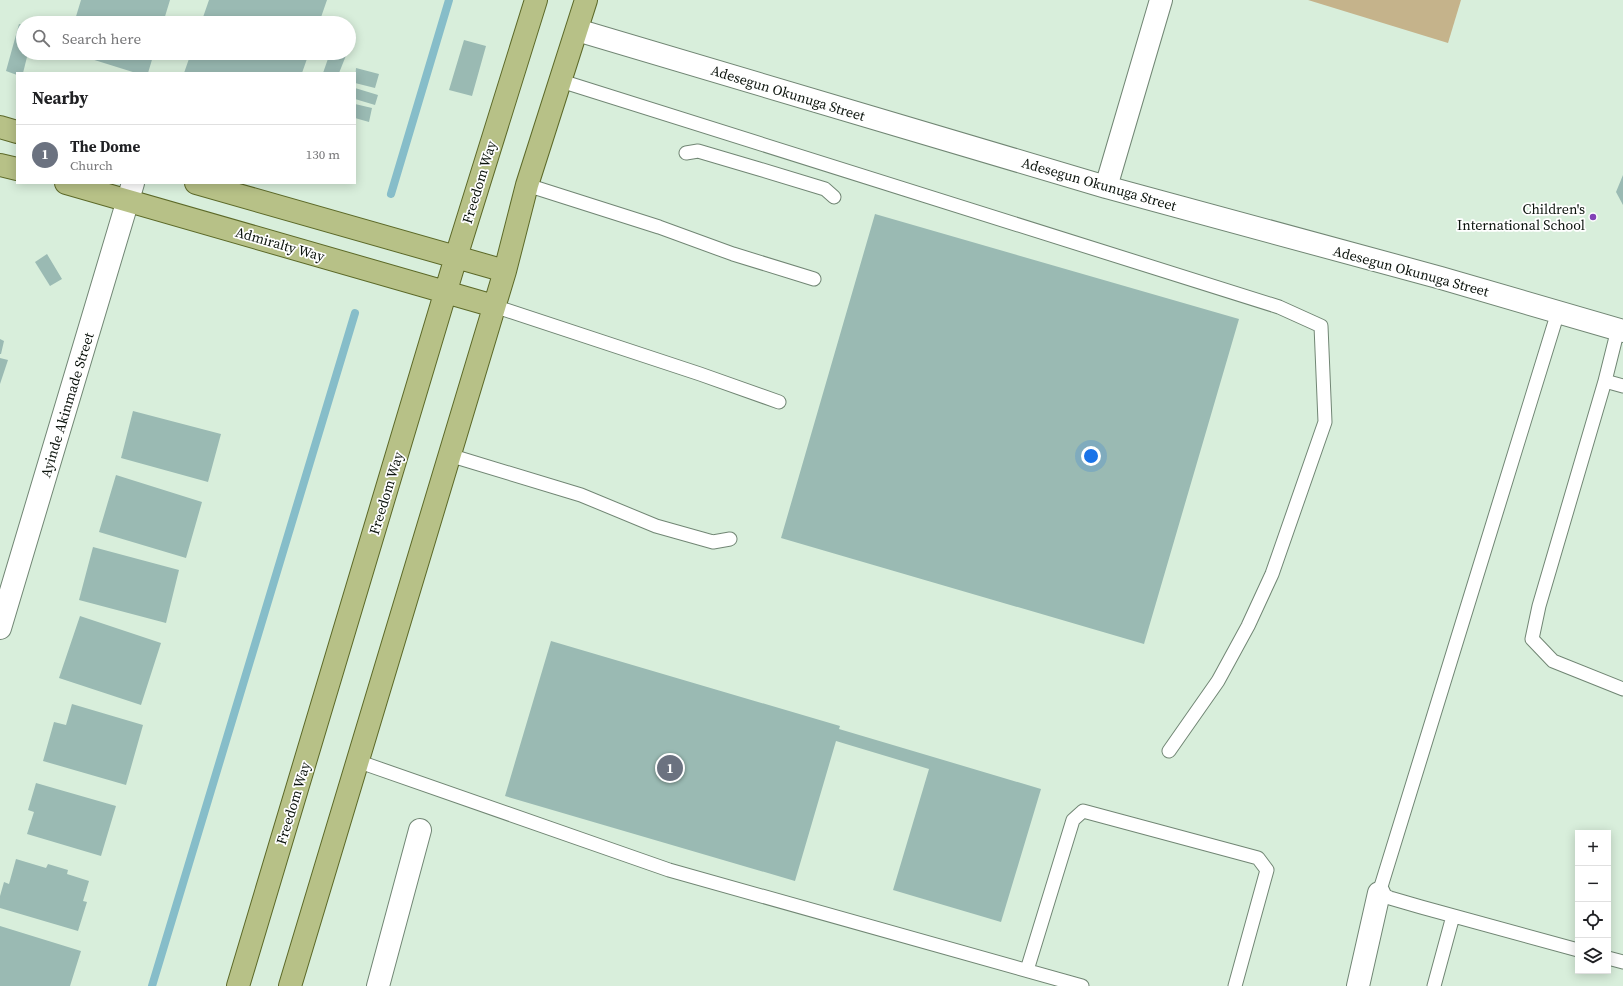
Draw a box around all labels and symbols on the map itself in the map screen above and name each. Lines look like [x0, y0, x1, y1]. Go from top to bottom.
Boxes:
street label: Adesegun Okunuga Street [708, 60, 868, 126]
street label: Freedom Way [457, 137, 501, 226]
street label: Adesegun Okunuga Street [1019, 152, 1179, 216]
place label: Children's International School [1457, 199, 1585, 235]
marker: Children's International School [1588, 212, 1598, 222]
street label: Admiralty Way [233, 222, 328, 267]
street label: Adesegun Okunuga Street [1331, 241, 1491, 302]
street label: Ayinde Akinmade Street [35, 330, 99, 480]
your location [1081, 446, 1101, 466]
street label: Freedom Way [364, 448, 408, 537]
pin: 1 [657, 753, 683, 783]
street label: Freedom Way [271, 758, 315, 847]

